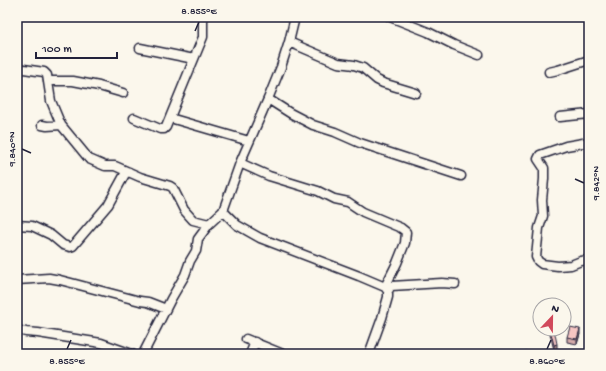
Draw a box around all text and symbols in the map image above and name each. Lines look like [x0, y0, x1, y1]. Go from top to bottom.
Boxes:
text: 8.855°E [181, 6, 217, 18]
scale bar [36, 34, 117, 60]
text: 100 m [41, 43, 72, 57]
text: 9.840°N [7, 131, 19, 168]
text: 9.842°N [591, 165, 603, 201]
north arrow [532, 297, 572, 337]
text: N [549, 303, 561, 316]
text: 8.855°E [49, 356, 85, 368]
text: 8.860°E [529, 356, 566, 368]

